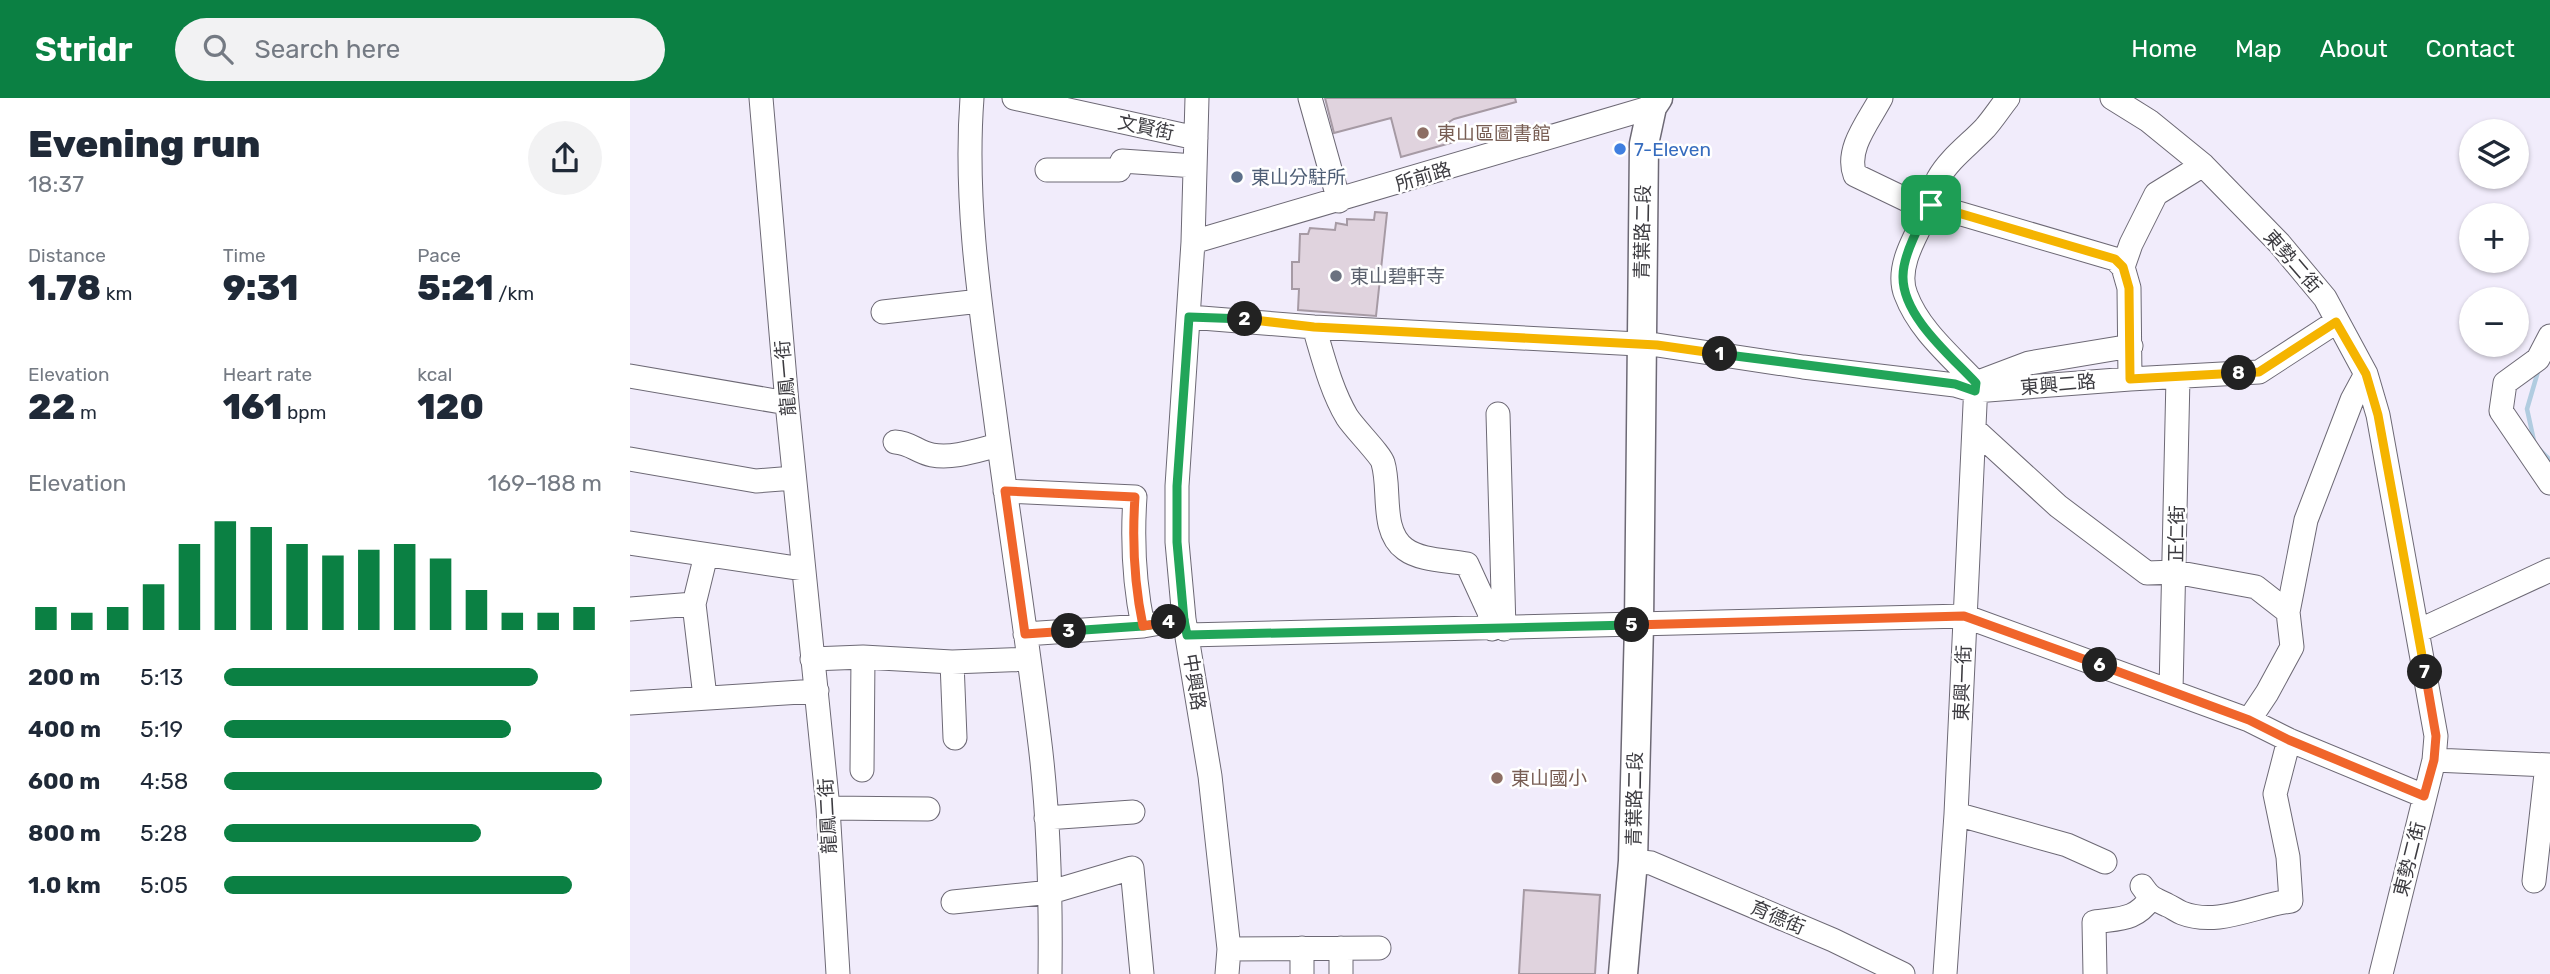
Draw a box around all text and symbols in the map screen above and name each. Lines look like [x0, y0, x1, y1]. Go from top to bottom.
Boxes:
search box [175, 18, 665, 81]
text: Stridr [35, 30, 133, 69]
icon: search [199, 30, 237, 68]
text: Search here [255, 34, 400, 65]
text: Home [2131, 35, 2197, 63]
text: Map [2235, 35, 2282, 63]
text: About [2320, 35, 2388, 63]
text: Contact [2426, 35, 2515, 63]
street label: 文賢街 [1116, 110, 1176, 145]
map controls [2459, 119, 2529, 357]
button: layers [2459, 119, 2529, 189]
text: Evening run [28, 121, 261, 167]
button: share [528, 121, 602, 195]
place label: 東山區圖書館 [1437, 122, 1551, 145]
marker: 東山區圖書館 [1415, 125, 1431, 141]
place label: 7-Eleven [1634, 138, 1711, 161]
marker: 7-Eleven [1612, 141, 1628, 157]
street label: 所前路 [1393, 157, 1454, 196]
place label: 東山分駐所 [1251, 166, 1346, 189]
marker: 東山分駐所 [1229, 169, 1245, 185]
text: 18:37 [28, 170, 84, 198]
pin [1901, 175, 1961, 235]
street label: 青葉路二段 [1630, 184, 1655, 280]
icon: arrive [1912, 186, 1950, 224]
button: + [2459, 203, 2529, 273]
street label: 東勢二街 [2259, 225, 2326, 298]
text: Distance [28, 244, 106, 267]
text: Time [223, 244, 266, 267]
text: Pace [417, 244, 461, 267]
place label: 東山碧軒寺 [1350, 265, 1445, 288]
text: 1.78 [28, 267, 101, 309]
text: 9:31 [223, 267, 299, 309]
text: 5:21 [417, 267, 494, 309]
marker: 東山碧軒寺 [1328, 268, 1344, 284]
text: km [101, 282, 132, 305]
text: /km [494, 282, 534, 305]
button: − [2459, 287, 2529, 357]
pin: 2 [1228, 302, 1262, 336]
text: 2 [1238, 307, 1251, 330]
pin: 1 [1702, 336, 1738, 372]
street label: 龍鳳一街 [771, 339, 800, 417]
text: 1 [1715, 342, 1724, 365]
pin: 8 [2222, 356, 2256, 390]
text: 8 [2232, 361, 2245, 384]
text: Elevation [28, 363, 109, 386]
text: Heart rate [223, 363, 312, 386]
text: kcal [417, 363, 452, 386]
street label: 東興二路 [2019, 370, 2097, 399]
text: 22 [28, 386, 75, 428]
text: 161 [223, 386, 282, 428]
text: 120 [417, 386, 484, 428]
text: m [75, 401, 97, 424]
text: bpm [282, 401, 327, 424]
text: Elevation [28, 469, 127, 497]
text: 169–188 m [487, 469, 602, 497]
street label: 正仁街 [2165, 505, 2188, 563]
pin: 4 [1152, 604, 1186, 640]
pin: 5 [1614, 608, 1650, 642]
text: 4 [1162, 610, 1175, 633]
text: 5 [1625, 613, 1638, 636]
pin: 3 [1052, 614, 1087, 648]
text: 3 [1062, 619, 1075, 642]
street label: 東興一街 [1950, 645, 1975, 721]
pin: 6 [2082, 648, 2118, 682]
street label: 中興路 [1179, 652, 1210, 712]
text: 6 [2093, 653, 2106, 676]
pin: 7 [2408, 654, 2442, 690]
text: 7 [2419, 660, 2430, 683]
text: 200 m [28, 663, 100, 691]
text: 5:13 [140, 663, 183, 691]
text: 400 m [28, 715, 101, 743]
text: 5:19 [140, 715, 183, 743]
street label: 青葉路二段 [1622, 751, 1647, 847]
text: 600 m [28, 767, 100, 795]
text: 4:58 [140, 767, 188, 795]
place label: 東山國小 [1511, 767, 1587, 790]
marker: 東山國小 [1489, 770, 1505, 786]
street label: 龍鳳二街 [814, 777, 841, 855]
text: 800 m [28, 819, 101, 847]
text: 5:28 [140, 819, 188, 847]
street label: 東勢二街 [2389, 819, 2430, 899]
text: 1.0 km [28, 871, 101, 899]
text: 5:05 [140, 871, 188, 899]
street label: 育德街 [1747, 896, 1809, 939]

